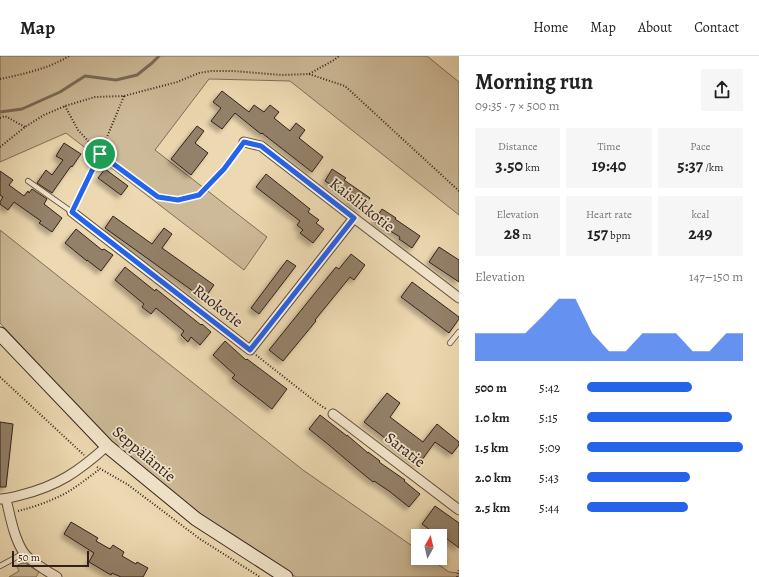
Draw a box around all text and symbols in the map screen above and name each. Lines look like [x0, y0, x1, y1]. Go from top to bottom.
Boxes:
text: Map [20, 15, 55, 41]
text: Home [533, 18, 568, 37]
text: Map [590, 18, 616, 37]
text: About [638, 18, 672, 37]
text: Contact [694, 18, 739, 37]
text: Morning run [475, 67, 593, 97]
button: share [701, 69, 743, 111]
text: 09:35 · 7 × 500 m [475, 97, 560, 114]
pin [83, 137, 117, 171]
text: Distance [498, 139, 537, 154]
text: Time [598, 139, 620, 154]
text: Pace [690, 139, 711, 154]
icon: arrive [89, 143, 111, 165]
text: 3.50 [495, 154, 523, 177]
text: 19:40 [592, 154, 626, 177]
text: 5:37 [677, 154, 703, 177]
text: km [523, 160, 540, 175]
text: /km [703, 160, 723, 175]
street label: Kaislikkotie [325, 173, 399, 237]
text: Elevation [497, 207, 539, 222]
text: Heart rate [586, 207, 632, 222]
text: kcal [692, 207, 709, 222]
text: 28 [504, 222, 520, 245]
text: 157 [587, 222, 608, 245]
text: 249 [688, 222, 712, 245]
text: m [520, 228, 532, 243]
text: bpm [608, 228, 631, 243]
text: Elevation [475, 268, 525, 285]
text: 147–150 m [689, 268, 743, 285]
street label: Ruokotie [188, 279, 248, 333]
text: 500 m [475, 379, 507, 396]
text: 5:42 [539, 379, 560, 396]
text: 1.0 km [475, 409, 510, 426]
text: 5:15 [539, 409, 558, 426]
street label: Seppäläntie [108, 421, 180, 487]
street label: Saratie [380, 427, 430, 473]
text: 1.5 km [475, 439, 509, 456]
text: 5:09 [539, 439, 561, 456]
text: 2.0 km [475, 469, 511, 486]
text: 5:43 [539, 469, 559, 486]
text: 2.5 km [475, 499, 510, 516]
text: 5:44 [539, 499, 559, 516]
north arrow [411, 529, 447, 565]
map controls [411, 529, 447, 565]
scale bar [12, 549, 89, 568]
text: 50 m [18, 550, 40, 565]

